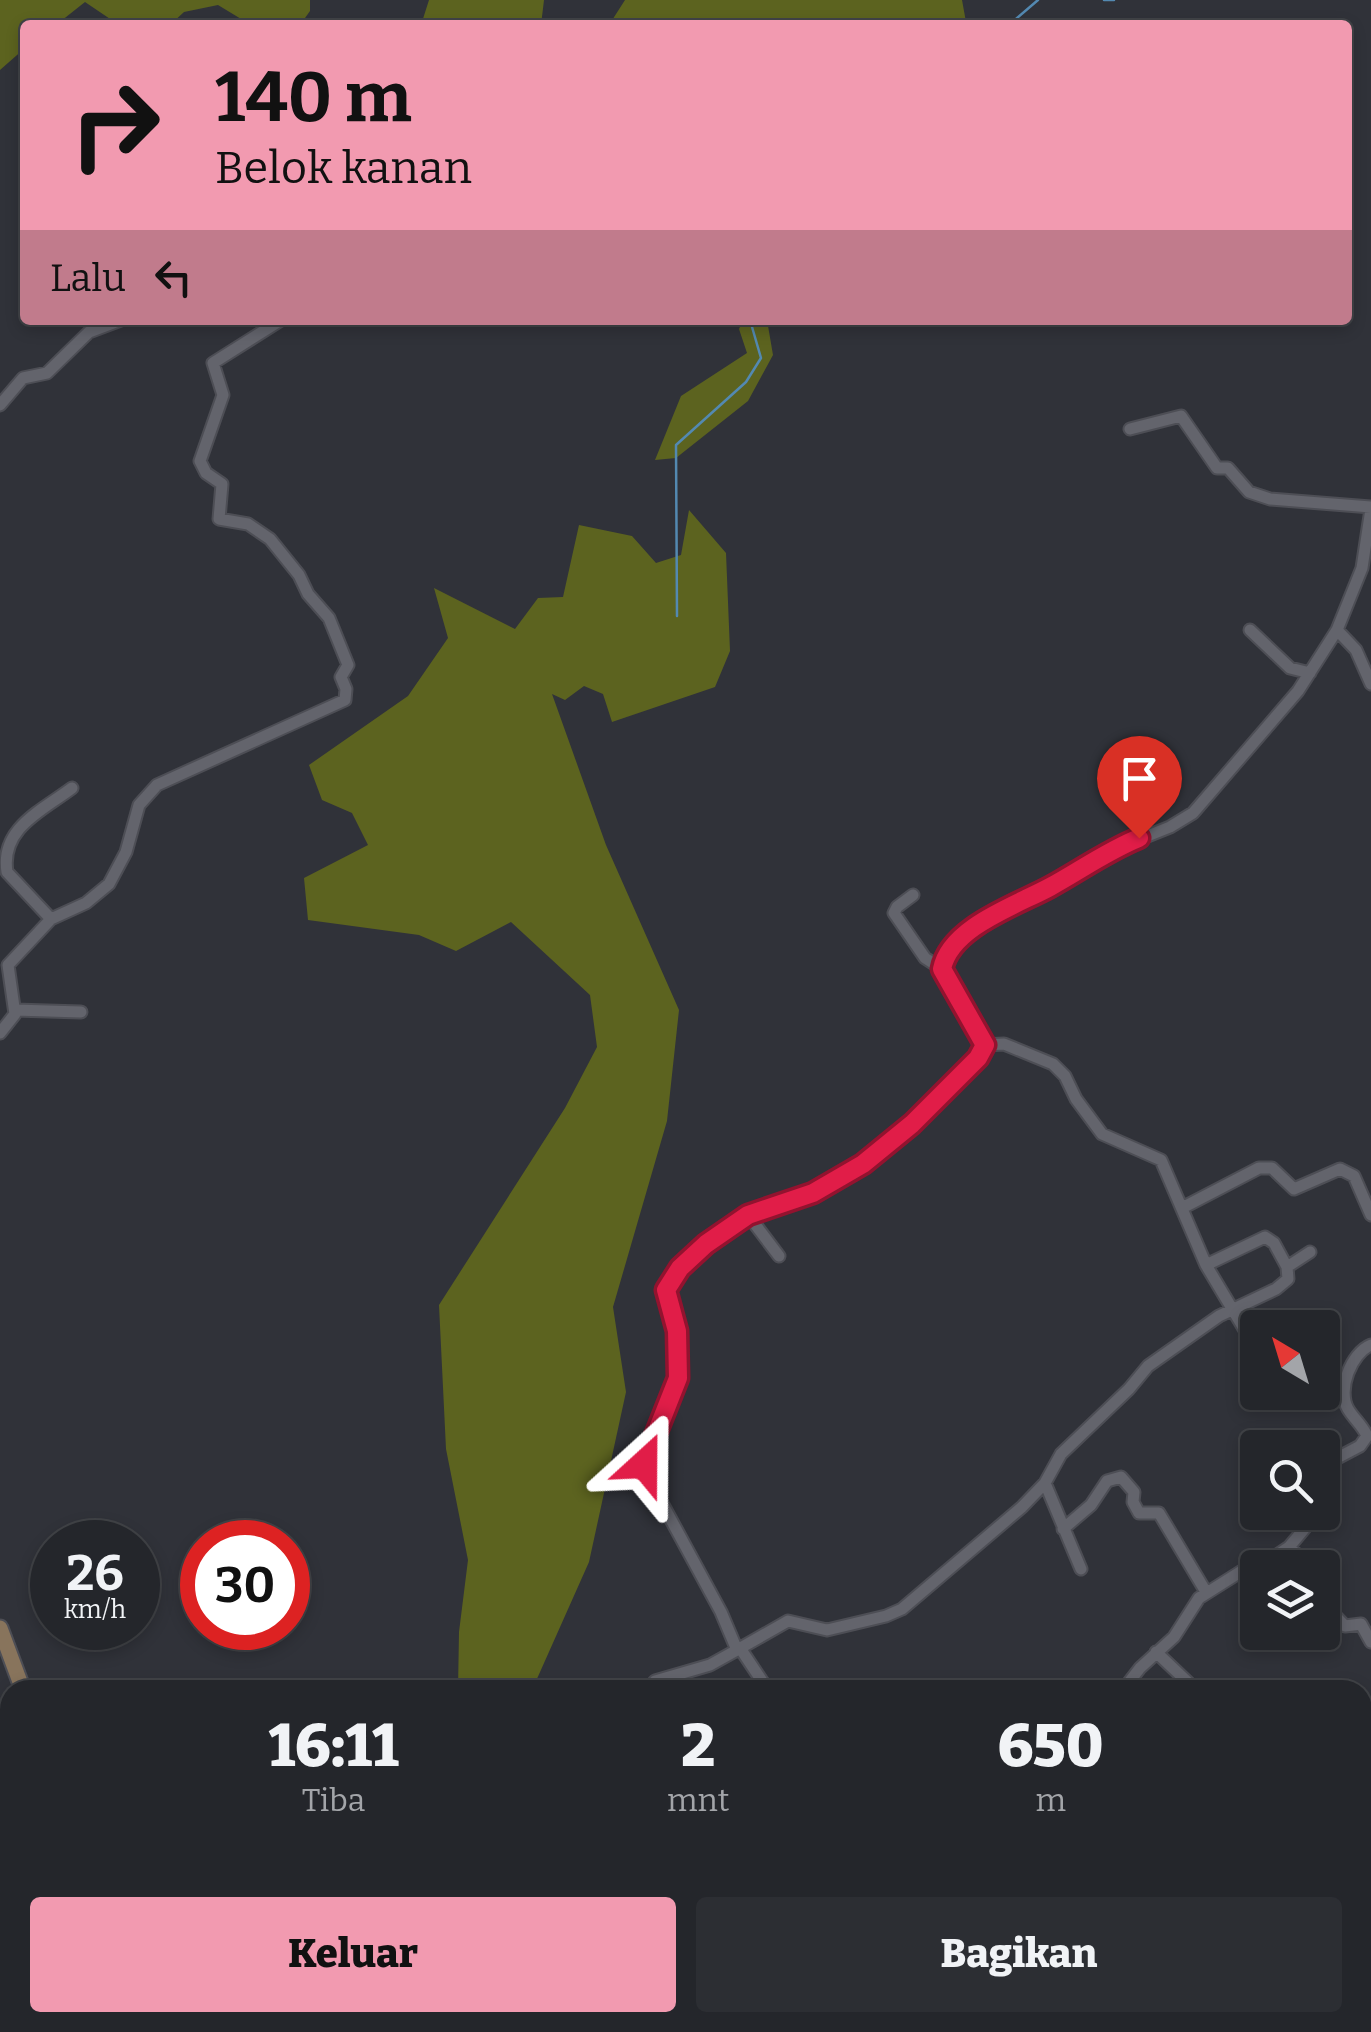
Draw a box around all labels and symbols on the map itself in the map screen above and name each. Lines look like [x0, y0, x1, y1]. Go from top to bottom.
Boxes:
pin [1097, 736, 1182, 839]
north arrow [1240, 1310, 1340, 1410]
position arrow [592, 1412, 696, 1516]
speed limit sign: 30 [180, 1520, 310, 1650]

